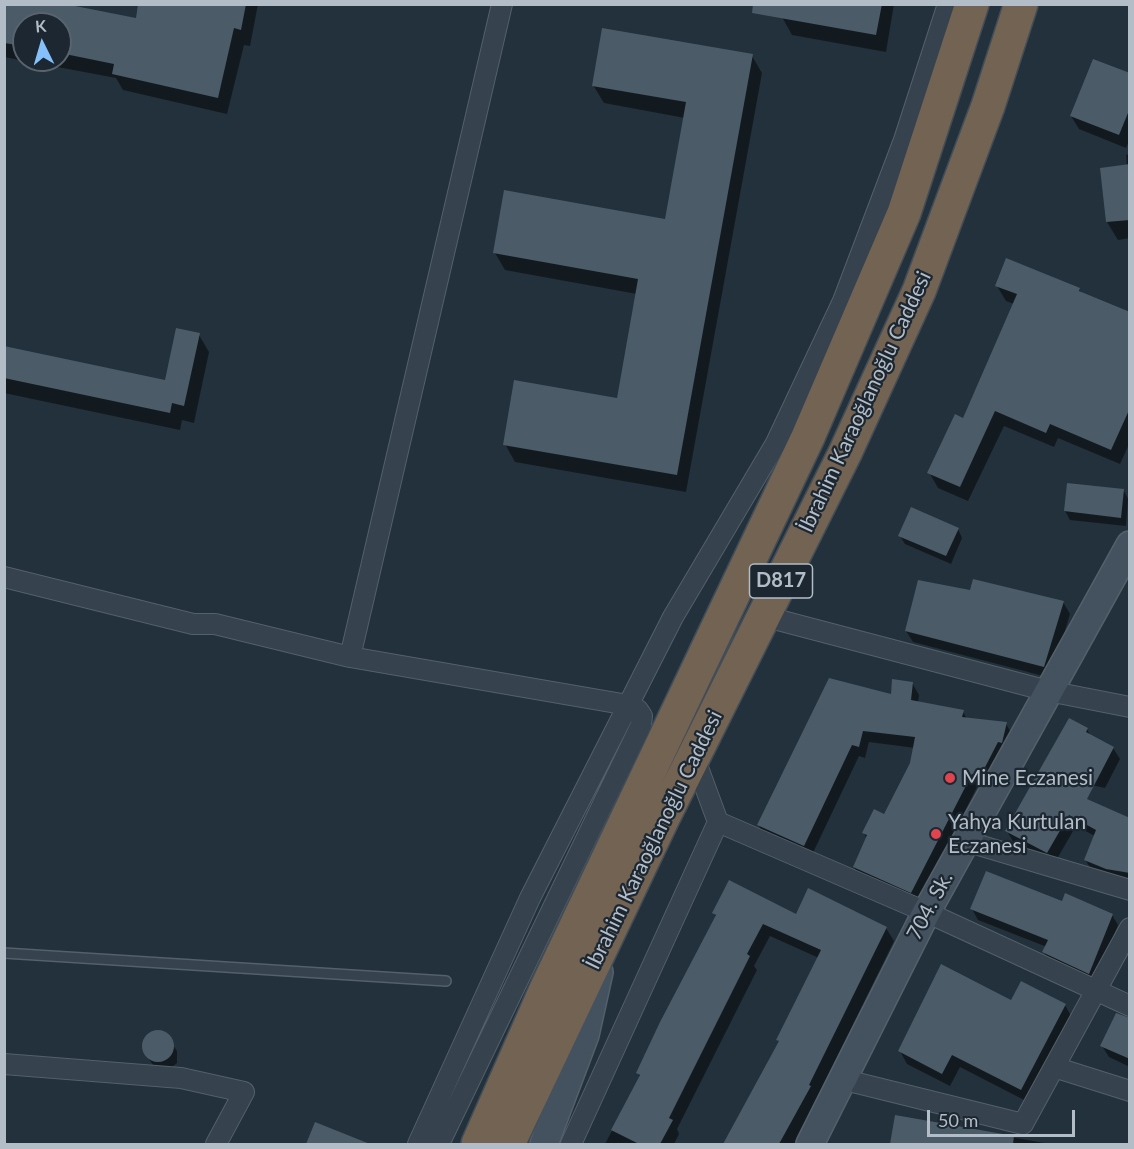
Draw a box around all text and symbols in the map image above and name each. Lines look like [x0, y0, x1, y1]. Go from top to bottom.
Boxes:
north arrow [12, 12, 72, 72]
text: K [34, 16, 47, 36]
street label: İbrahim Karaoğlanoğlu Caddesi [793, 268, 937, 536]
road number: D817 [750, 564, 812, 598]
street label: İbrahim Karaoğlanoğlu Caddesi [580, 706, 728, 974]
place label: Mine Eczanesi [962, 765, 1093, 791]
marker: Mine Eczanesi [943, 771, 957, 785]
place label: Yahya Kurtulan Eczanesi [948, 809, 1086, 859]
marker: Yahya Kurtulan Eczanesi [929, 827, 943, 841]
street label: 704. Sk. [902, 868, 958, 944]
scale bar [930, 1098, 1078, 1136]
text: 50 m [938, 1109, 978, 1131]

